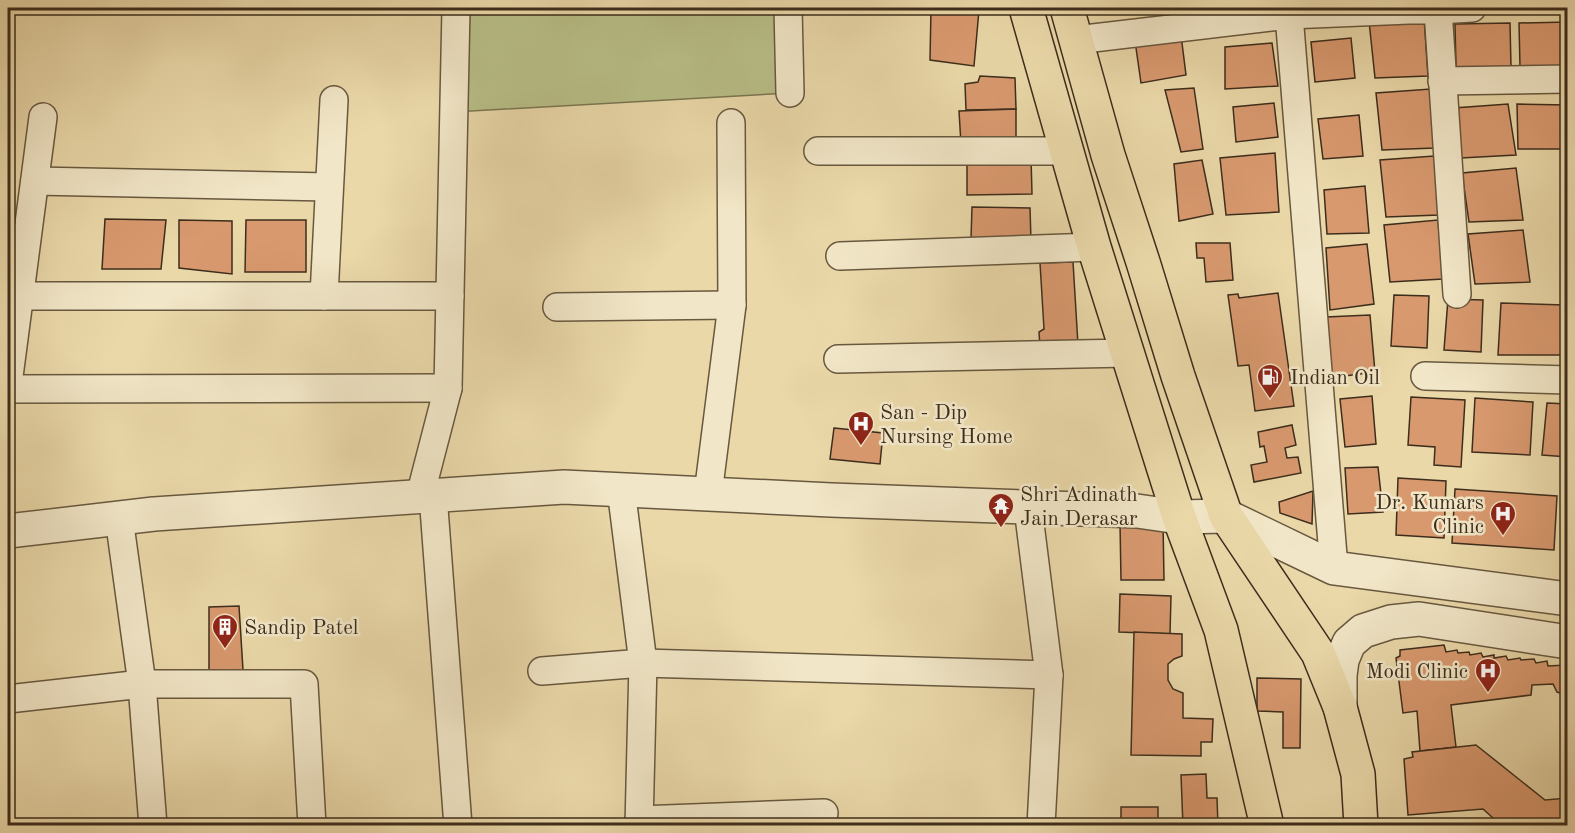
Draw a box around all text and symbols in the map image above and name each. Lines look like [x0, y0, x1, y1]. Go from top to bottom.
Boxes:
fuel station icon: Indian Oil [1255, 362, 1285, 400]
place label: Indian Oil [1290, 368, 1380, 389]
place label: San - Dip Nursing Home [880, 403, 1013, 448]
hospital icon: San - Dip Nursing Home [846, 409, 876, 447]
place label: Shri Adinath Jain Derasar [1020, 485, 1138, 530]
temple icon: Shri Adinath Jain Derasar [986, 491, 1016, 529]
place label: Dr. Kumars Clinic [1375, 493, 1484, 538]
hospital icon: Dr. Kumars Clinic [1488, 499, 1518, 537]
building icon: Sandip Patel [210, 612, 240, 650]
place label: Sandip Patel [244, 618, 359, 639]
hospital icon: Modi Clinic [1473, 656, 1503, 694]
place label: Modi Clinic [1366, 662, 1468, 683]

